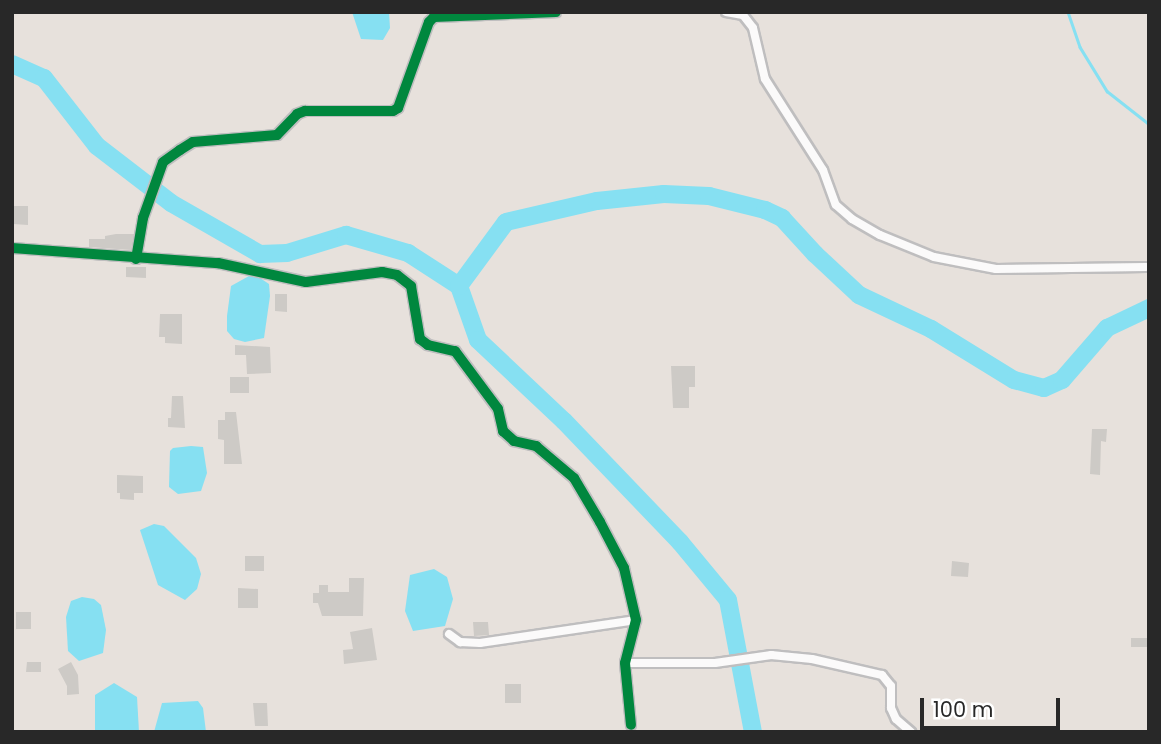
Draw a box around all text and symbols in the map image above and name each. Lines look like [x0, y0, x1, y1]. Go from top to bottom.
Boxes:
scale bar [923, 684, 1063, 728]
text: 100 m [933, 695, 993, 724]

